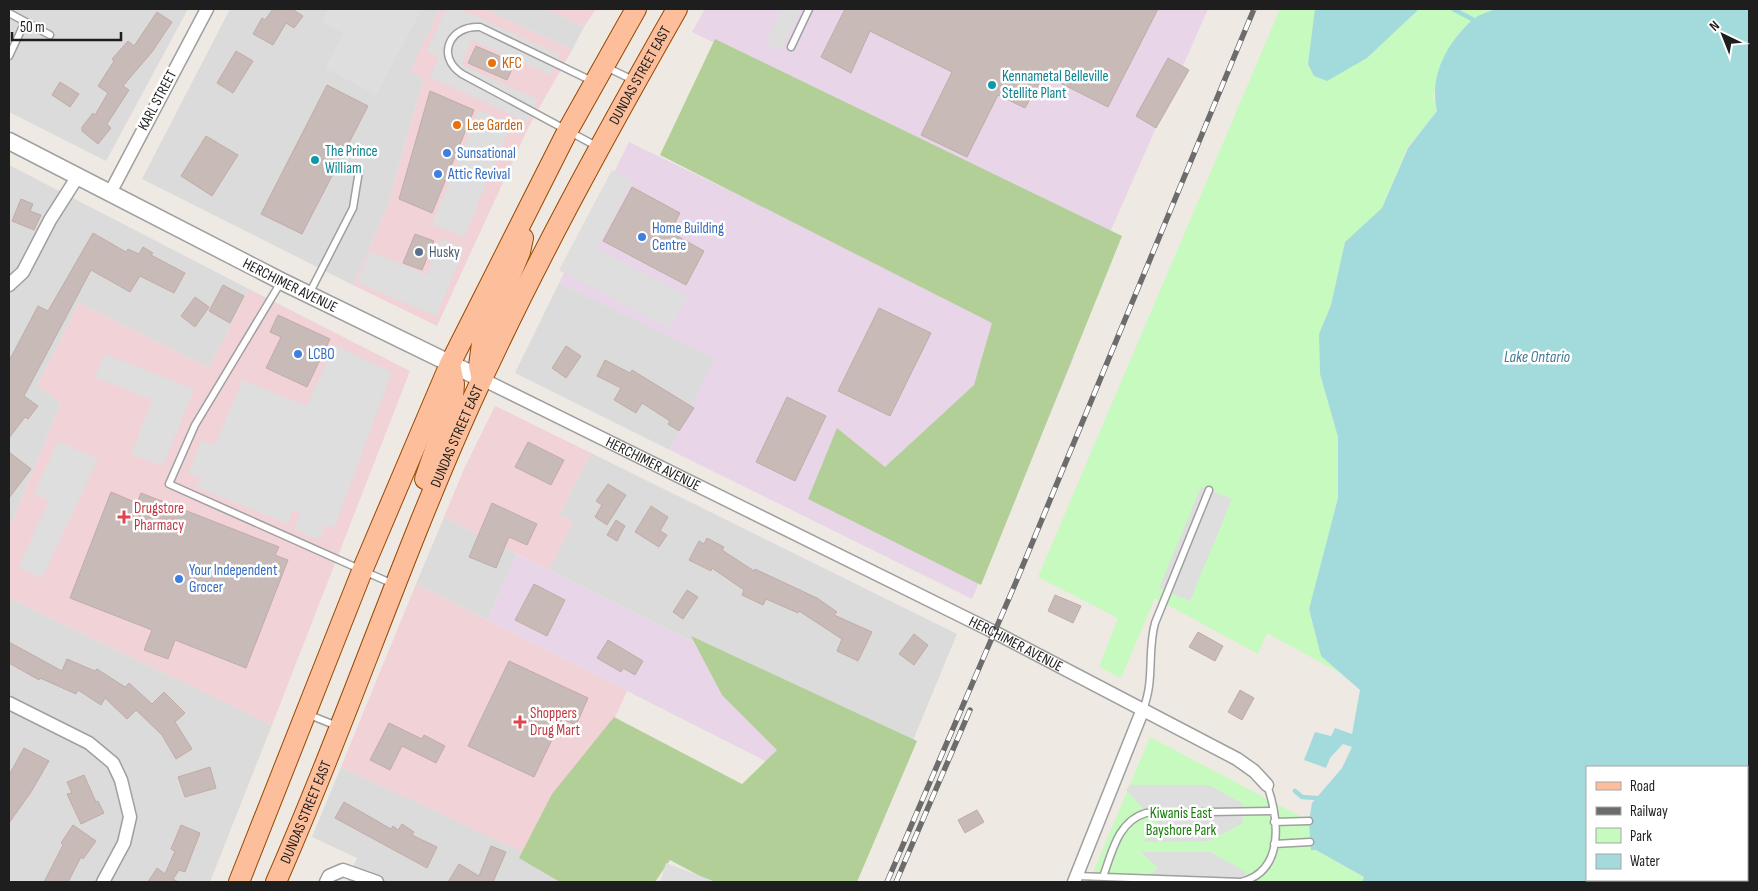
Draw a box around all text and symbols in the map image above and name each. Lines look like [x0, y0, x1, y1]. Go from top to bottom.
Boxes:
scale bar [12, 10, 121, 42]
north arrow [1698, 10, 1748, 60]
text: N [1706, 17, 1723, 35]
text: 50 m [20, 18, 45, 37]
street label: DUNDAS STREET EAST [605, 23, 675, 128]
place label: KFC [502, 54, 522, 73]
marker: KFC [486, 57, 498, 69]
street label: KARL STREET [134, 67, 181, 134]
place label: Kennametal Belleville Stellite Plant [1002, 67, 1109, 103]
marker: Kennametal Belleville Stellite Plant [986, 79, 998, 91]
place label: Lee Garden [467, 116, 523, 135]
marker: Lee Garden [451, 119, 463, 131]
place label: The Prince William [325, 142, 378, 178]
place label: Sunsational [457, 144, 516, 163]
marker: Sunsational [441, 147, 453, 159]
marker: The Prince William [309, 154, 321, 166]
place label: Attic Revival [447, 165, 510, 184]
marker: Attic Revival [432, 168, 444, 180]
place label: Home Building Centre [652, 219, 724, 255]
marker: Home Building Centre [636, 231, 648, 243]
place label: Husky [429, 243, 460, 262]
marker: Husky [413, 246, 425, 258]
street label: HERCHIMER AVENUE [239, 254, 340, 317]
place label: LCBO [308, 345, 335, 364]
marker: LCBO [292, 348, 304, 360]
water label: Lake Ontario [1504, 348, 1571, 367]
street label: DUNDAS STREET EAST [426, 382, 488, 491]
street label: HERCHIMER AVENUE [603, 433, 704, 495]
place label: Drugstore Pharmacy [134, 499, 184, 535]
marker: Drugstore Pharmacy [118, 511, 130, 523]
place label: Your Independent Grocer [189, 561, 278, 597]
marker: Your Independent Grocer [173, 573, 185, 585]
street label: HERCHIMER AVENUE [966, 612, 1066, 676]
place label: Shoppers Drug Mart [530, 704, 580, 740]
marker: Shoppers Drug Mart [514, 716, 526, 728]
street label: DUNDAS STREET EAST [276, 758, 336, 867]
legend [1586, 766, 1748, 881]
text: Road [1630, 777, 1655, 796]
text: Railway [1630, 802, 1668, 821]
park label: Kiwanis East Bayshore Park [1146, 804, 1217, 840]
text: Park [1630, 827, 1652, 846]
text: Water [1630, 852, 1661, 871]

